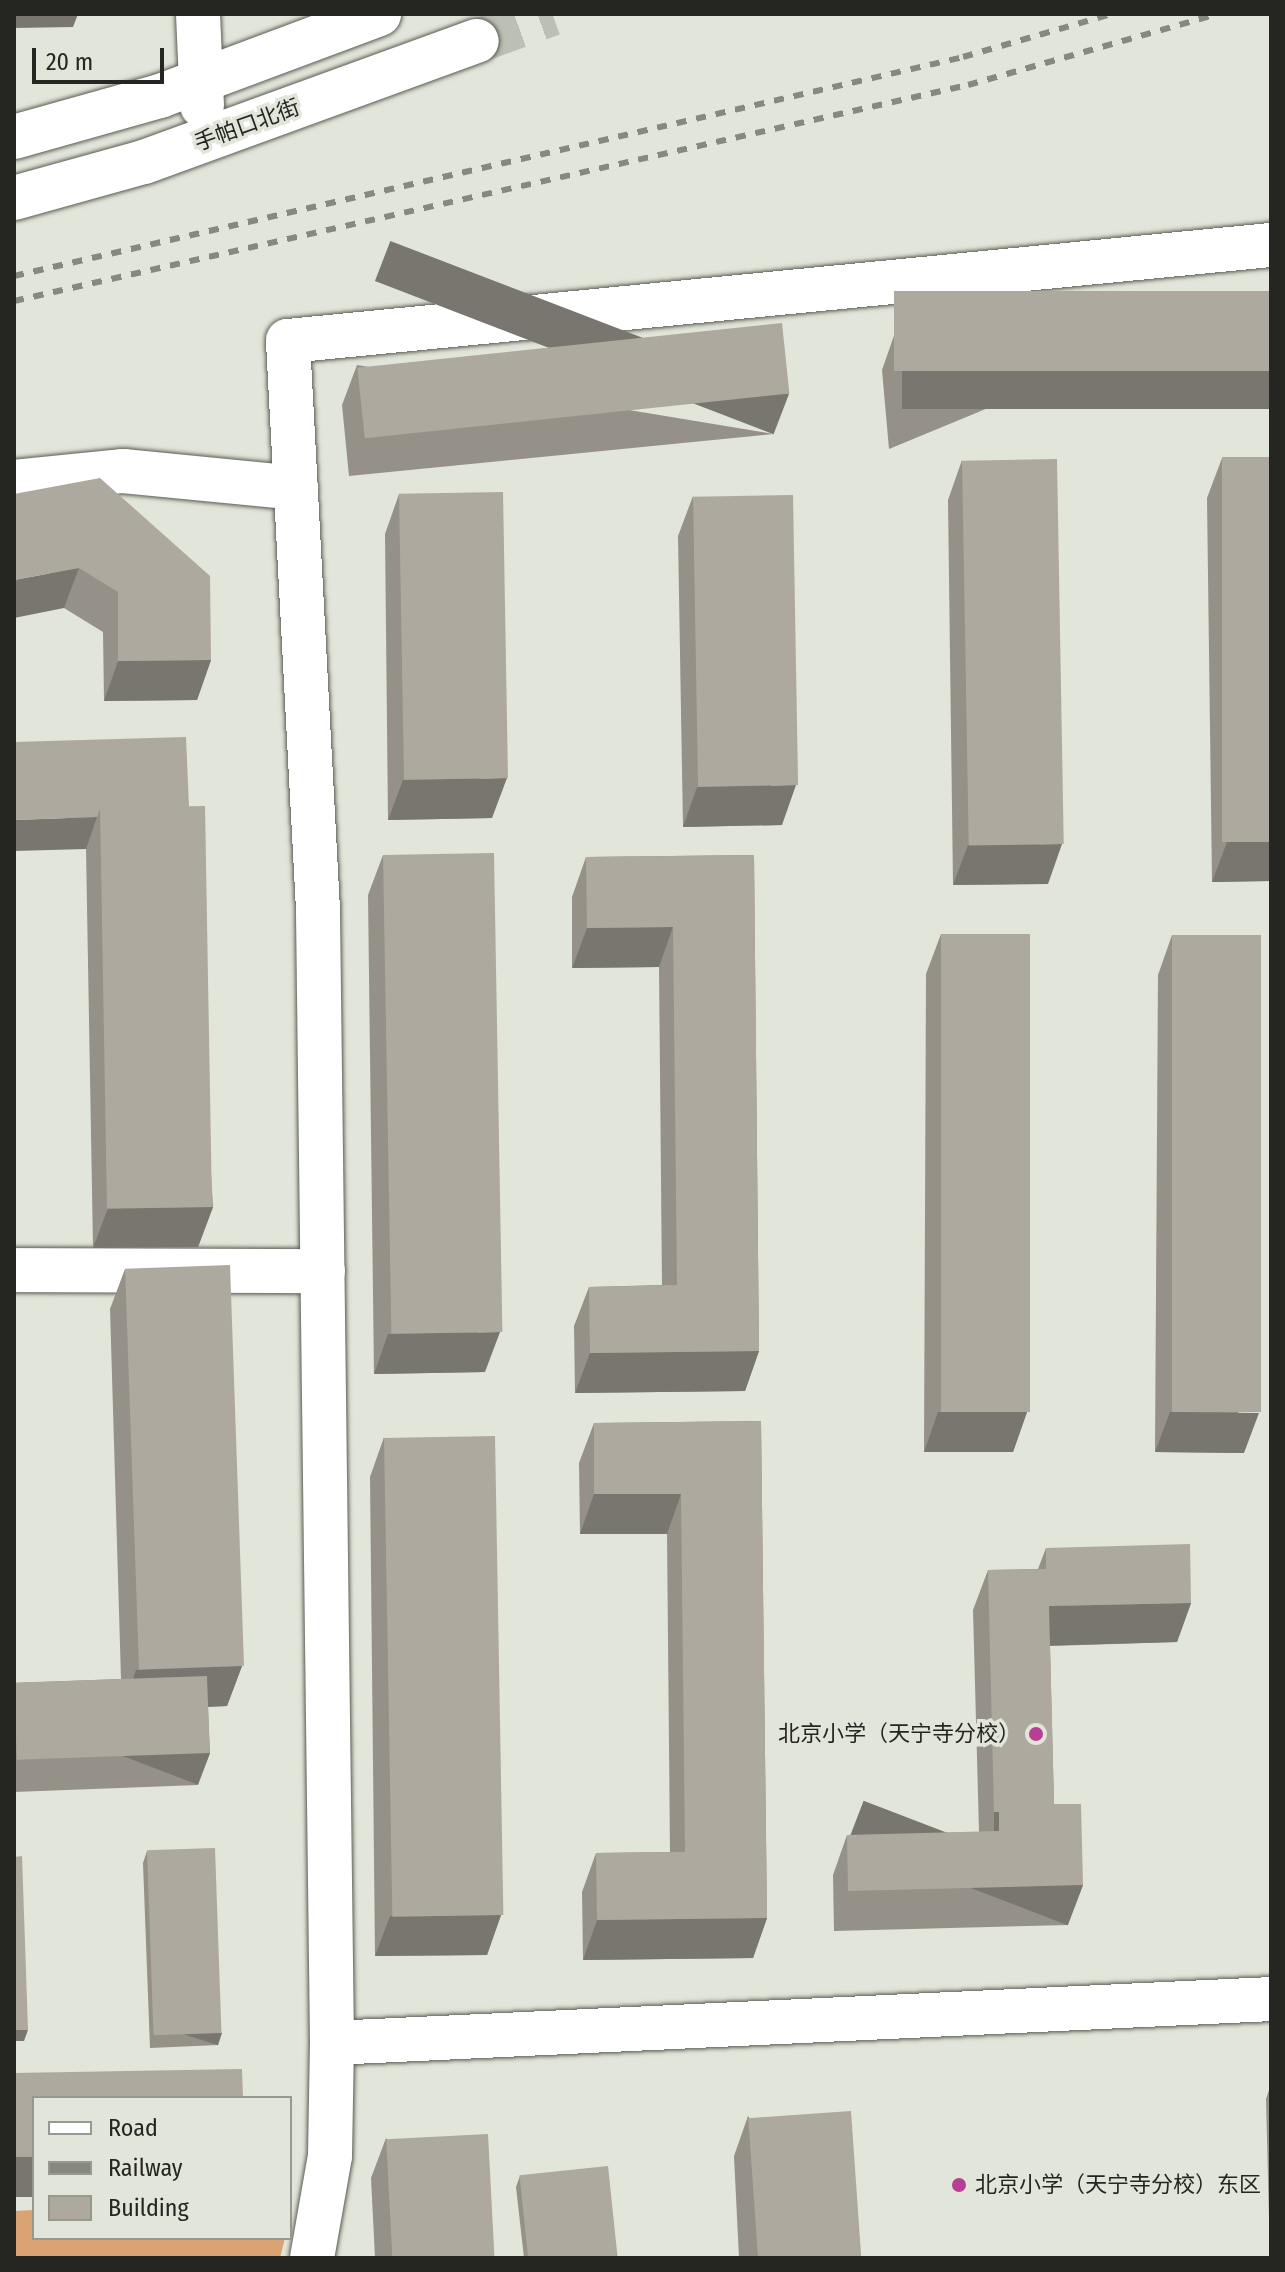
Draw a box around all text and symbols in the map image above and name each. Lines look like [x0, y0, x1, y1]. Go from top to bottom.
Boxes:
scale bar [36, 32, 168, 82]
text: 20 m [46, 48, 93, 76]
street label: 手帕口北街 [191, 94, 303, 156]
place label: 北京小学（天宁寺分校） [778, 1721, 1020, 1747]
marker: 北京小学（天宁寺分校） [1027, 1725, 1045, 1743]
legend [32, 2096, 292, 2240]
text: Road [108, 2114, 158, 2142]
text: Railway [108, 2154, 183, 2182]
place label: 北京小学（天宁寺分校）东区 [975, 2172, 1261, 2198]
marker: 北京小学（天宁寺分校）东区 [950, 2176, 968, 2194]
text: Building [108, 2194, 189, 2222]

